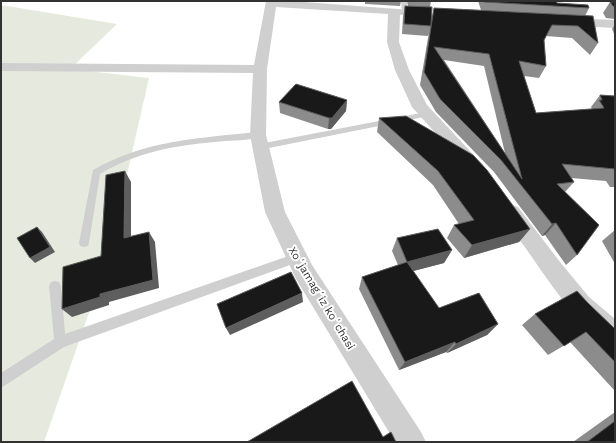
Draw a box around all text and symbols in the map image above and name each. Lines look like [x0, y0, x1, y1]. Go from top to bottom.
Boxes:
street label: Xoʻjamagʻiz koʻchasi [286, 245, 357, 352]

